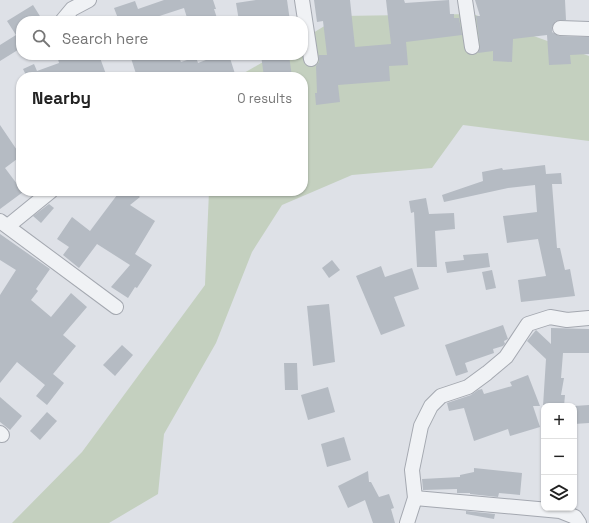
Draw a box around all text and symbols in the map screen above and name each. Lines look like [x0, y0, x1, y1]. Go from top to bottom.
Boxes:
search box [16, 16, 308, 60]
icon: search [30, 27, 52, 49]
text: Search here [62, 29, 148, 48]
text: Nearby [32, 87, 91, 109]
text: 0 results [237, 90, 292, 107]
map controls [541, 403, 577, 511]
button: + [541, 403, 577, 439]
button: − [541, 439, 577, 475]
button: layers [541, 475, 577, 511]

